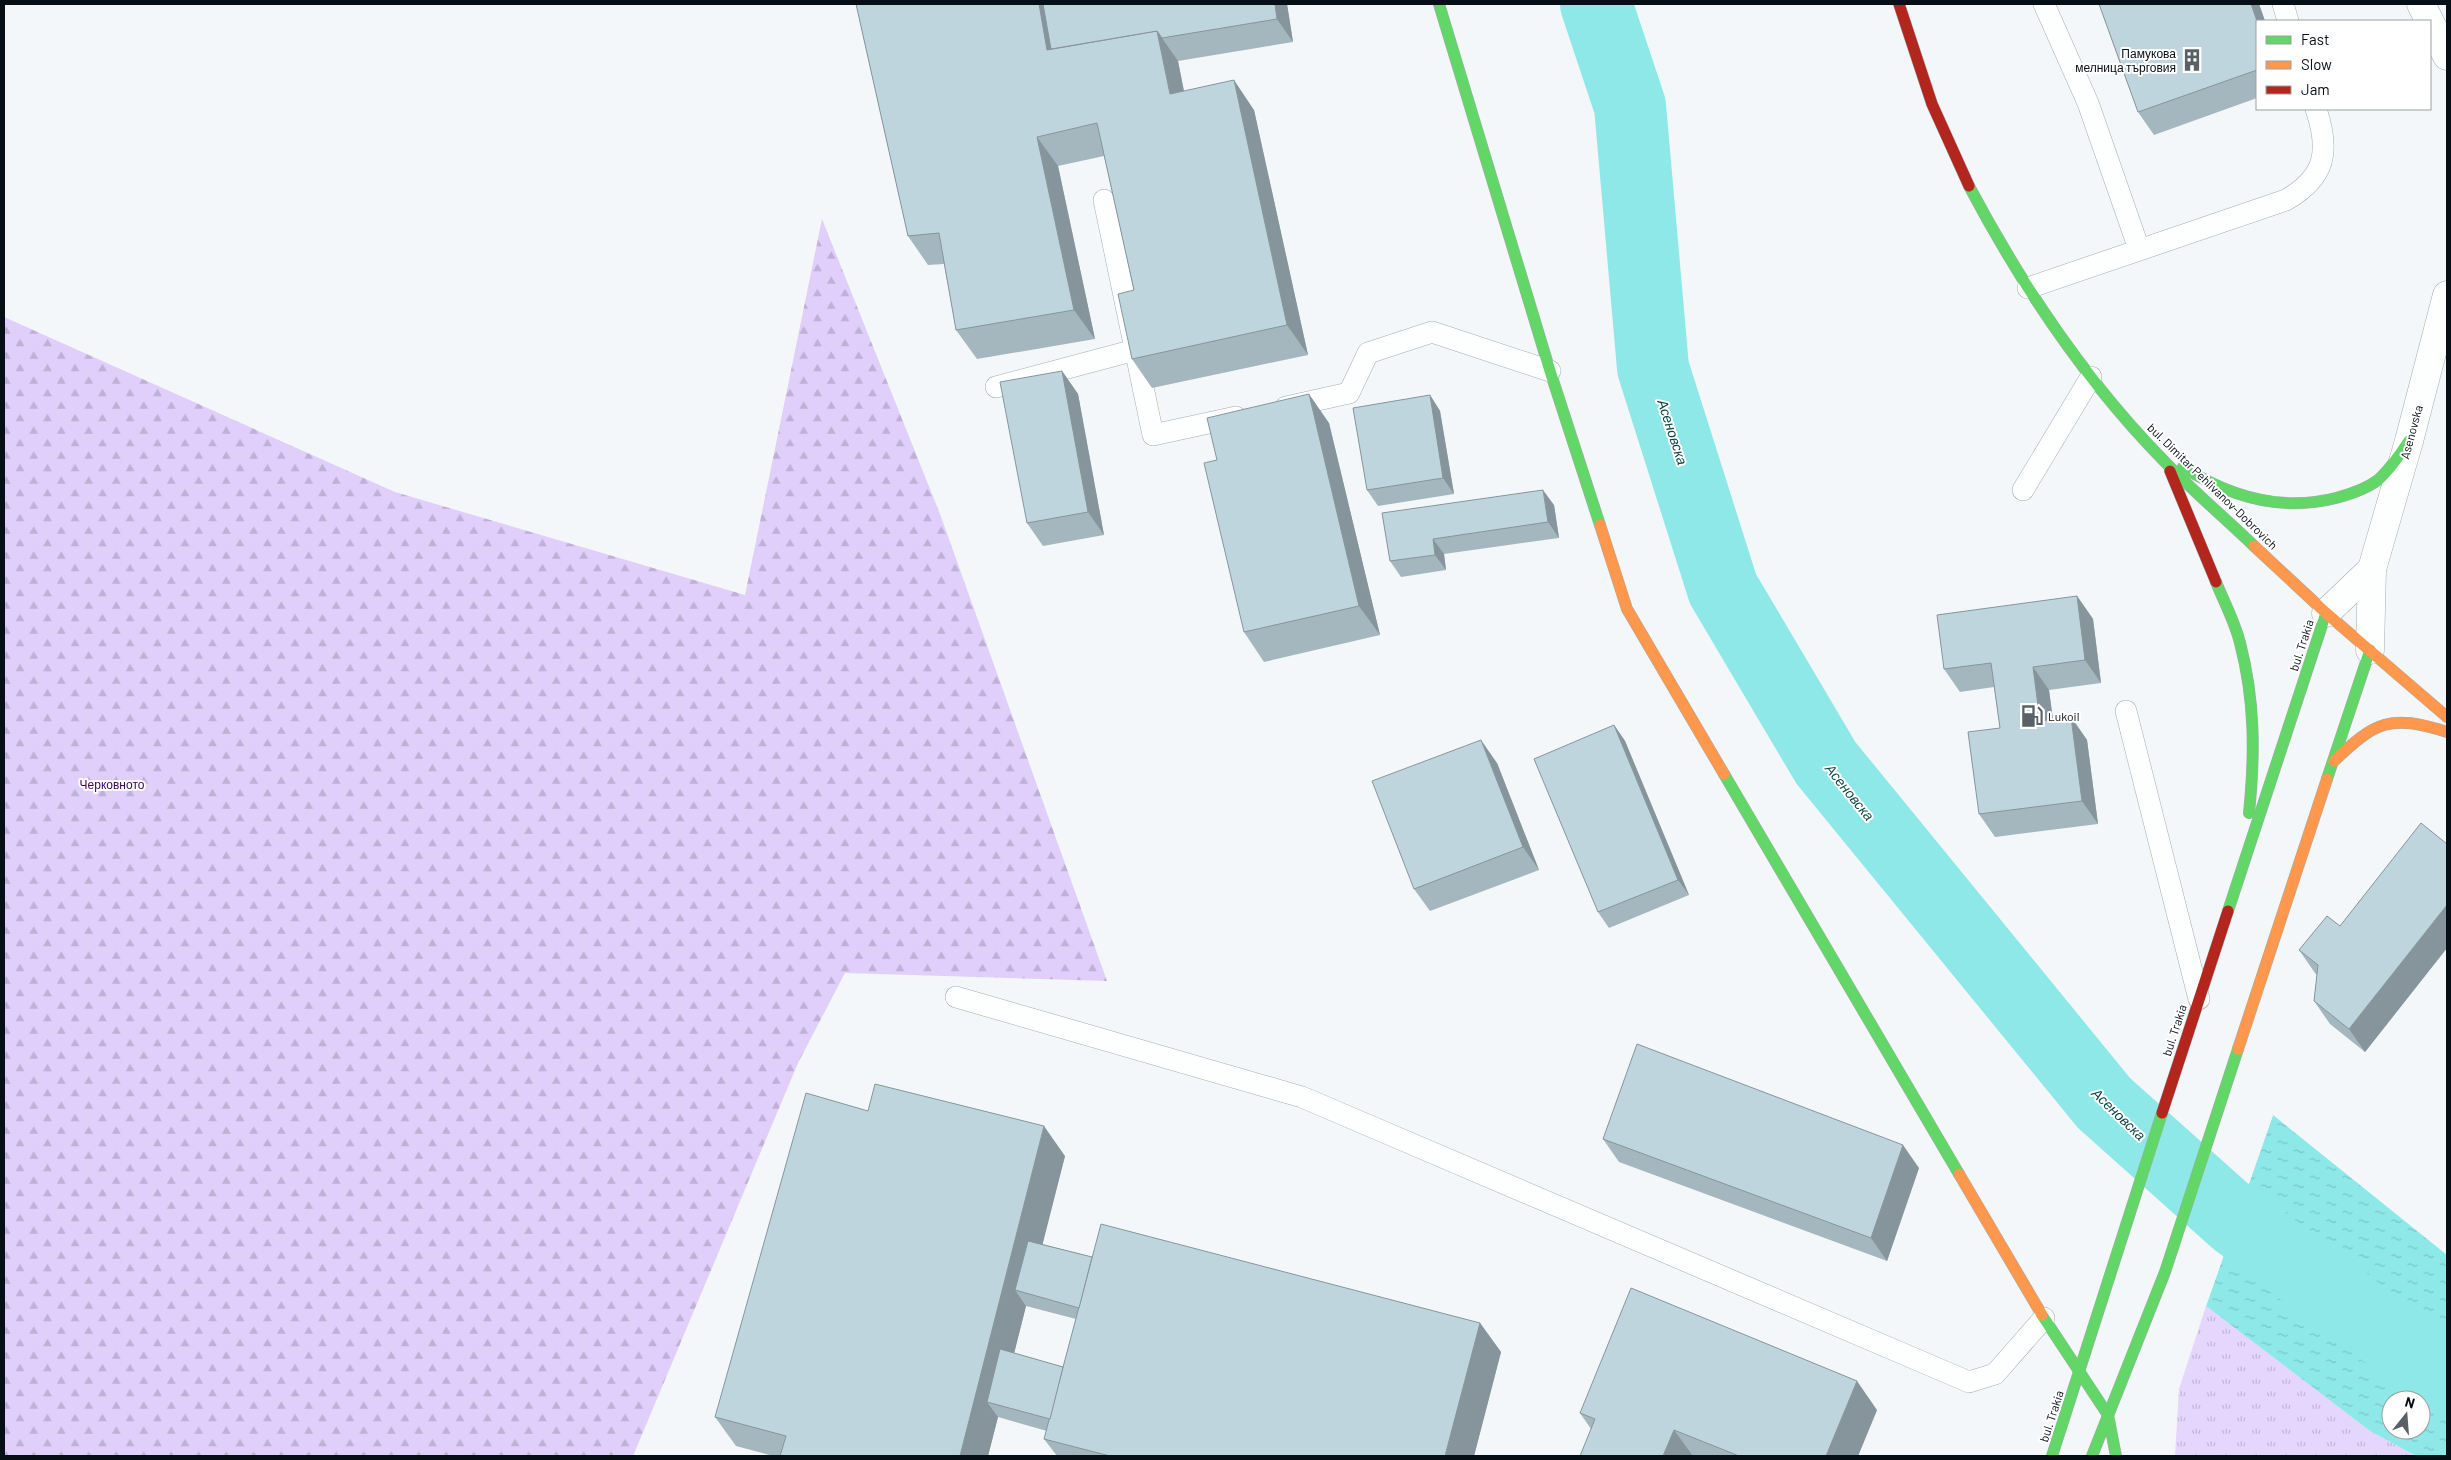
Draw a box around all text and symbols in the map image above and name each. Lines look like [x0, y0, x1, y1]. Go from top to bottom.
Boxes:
legend [2256, 20, 2431, 110]
text: Fast [2301, 30, 2329, 48]
place label: Памукова мелница търговия [2075, 46, 2176, 75]
building icon: Памукова мелница търговия [2179, 47, 2205, 73]
text: Slow [2301, 55, 2332, 73]
text: Jam [2301, 80, 2330, 98]
water label: Асеновска [1654, 396, 1692, 467]
street label: Asenovska [2397, 403, 2425, 461]
street label: bul. Dimitar Pehlivanov-Dobrovich [2145, 420, 2281, 552]
street label: bul. Trakia [2286, 617, 2316, 673]
fuel station icon: Lukoil [2019, 703, 2045, 729]
place label: Lukoil [2048, 709, 2079, 723]
water label: Асеновска [1821, 760, 1878, 824]
park label: Черковното [80, 777, 145, 792]
street label: bul. Trakia [2159, 1002, 2189, 1058]
water label: Асеновска [2088, 1084, 2149, 1144]
street label: bul. Trakia [2036, 1388, 2066, 1444]
north arrow [2381, 1390, 2431, 1440]
text: N [2403, 1393, 2417, 1412]

